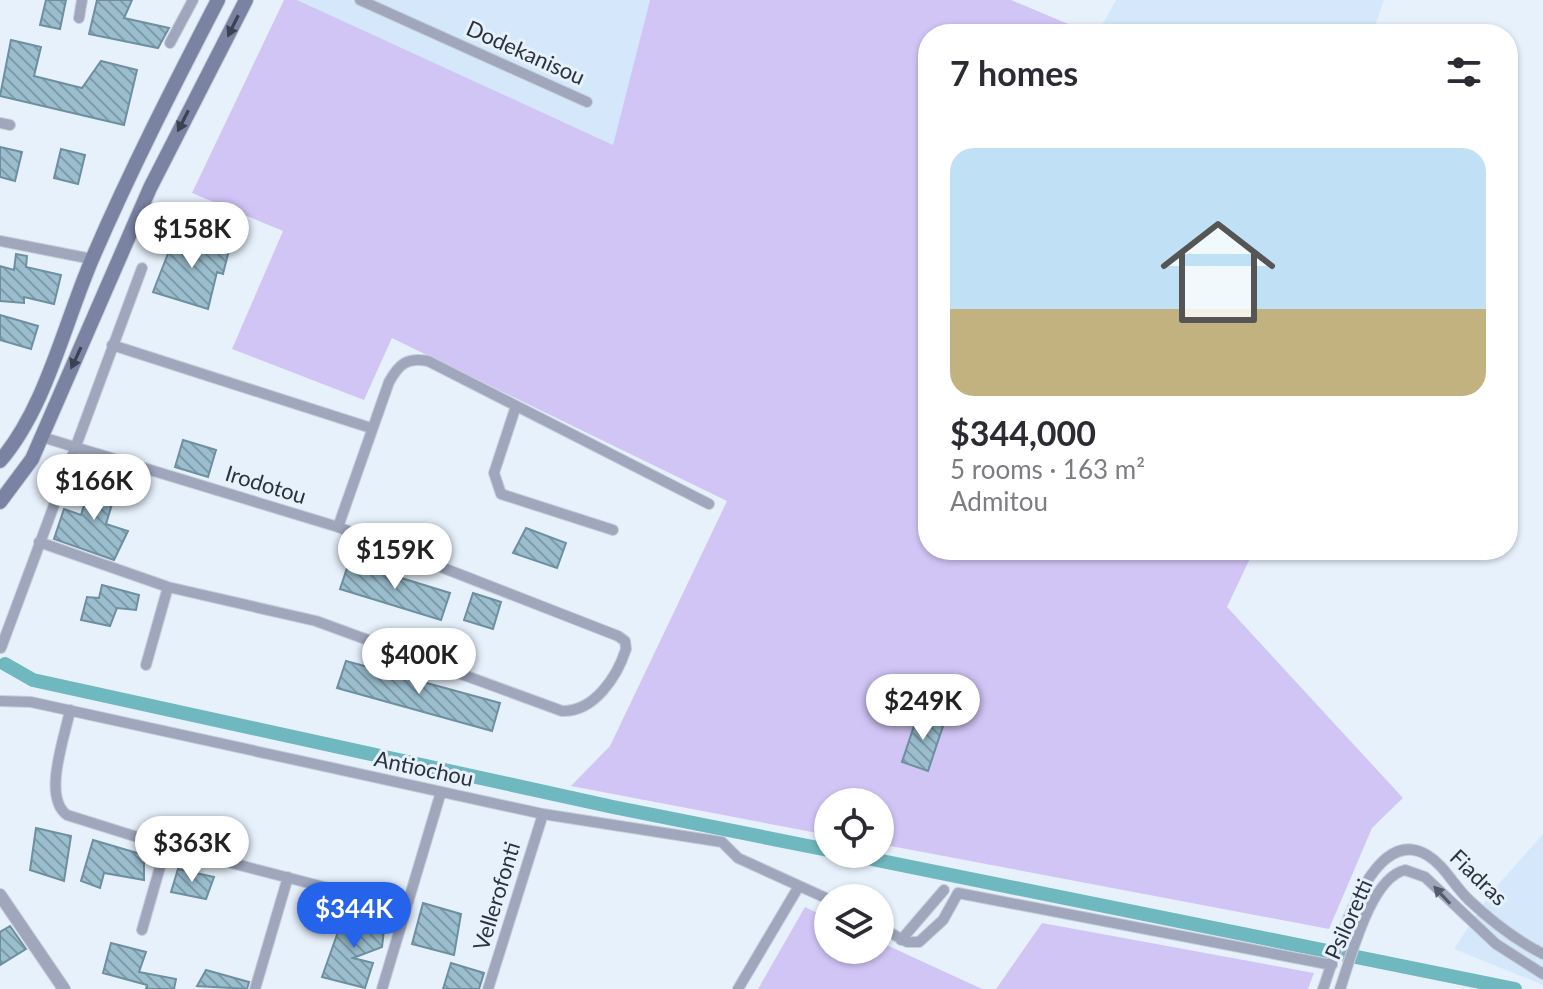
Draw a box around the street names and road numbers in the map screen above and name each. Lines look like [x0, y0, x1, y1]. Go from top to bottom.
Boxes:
street label: Dodekanisou [463, 14, 589, 90]
street label: Irodotou [222, 459, 310, 509]
street label: Antiochou [372, 744, 476, 792]
street label: Vellerofonti [467, 838, 525, 954]
street label: Fiadras [1445, 843, 1513, 911]
street label: Psiloretti [1318, 875, 1378, 963]

